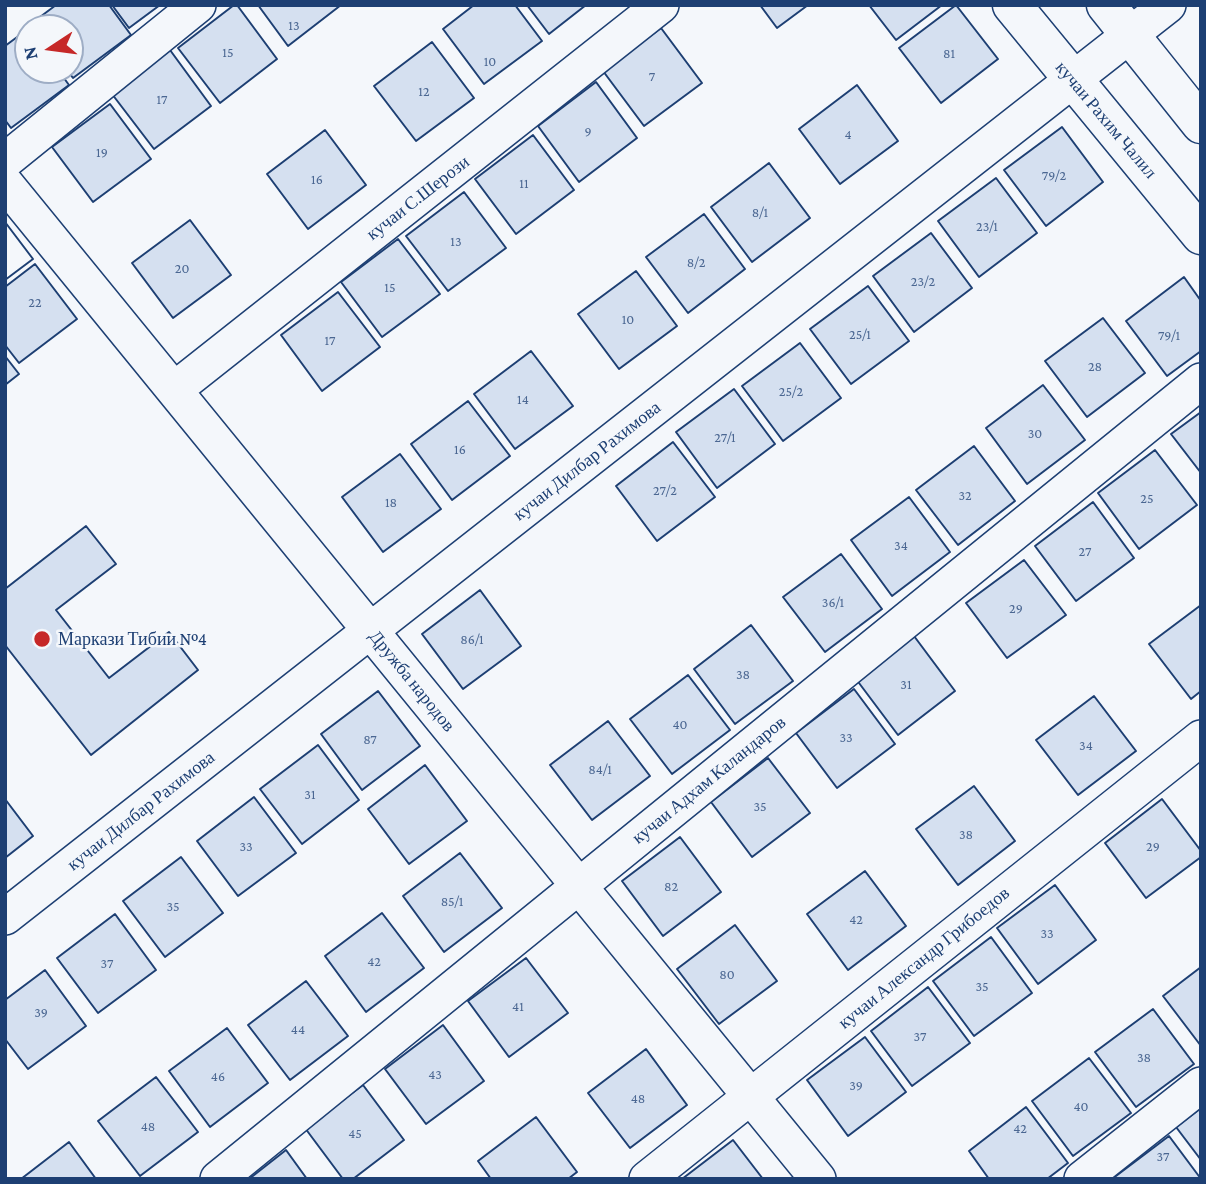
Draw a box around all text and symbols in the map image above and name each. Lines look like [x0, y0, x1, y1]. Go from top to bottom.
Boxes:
north arrow [14, 14, 84, 84]
house number: 13 [288, 18, 300, 34]
text: N [18, 45, 42, 62]
house number: 15 [222, 45, 234, 61]
house number: 81 [943, 46, 955, 62]
house number: 10 [484, 54, 496, 70]
street label: кучаи Рахим Чалил [1051, 57, 1161, 183]
house number: 7 [649, 69, 655, 85]
house number: 12 [418, 84, 430, 100]
house number: 17 [156, 92, 168, 108]
house number: 9 [584, 124, 592, 140]
house number: 4 [844, 127, 852, 143]
house number: 19 [96, 145, 108, 161]
street label: кучаи С.Шерози [362, 151, 474, 245]
house number: 79/2 [1042, 168, 1066, 184]
house number: 16 [311, 172, 323, 188]
house number: 11 [519, 176, 529, 192]
house number: 8/1 [752, 205, 768, 221]
house number: 23/1 [976, 219, 998, 235]
house number: 13 [450, 234, 462, 250]
house number: 8/2 [687, 255, 705, 271]
house number: 20 [175, 261, 189, 277]
house number: 23/2 [911, 274, 935, 290]
house number: 15 [384, 280, 396, 296]
house number: 22 [28, 295, 42, 311]
house number: 10 [622, 312, 634, 328]
house number: 25/1 [849, 327, 871, 343]
house number: 79/1 [1158, 328, 1180, 344]
house number: 17 [324, 333, 336, 349]
house number: 28 [1088, 359, 1102, 375]
house number: 25/2 [779, 384, 803, 400]
house number: 14 [517, 392, 529, 408]
street label: кучаи Дилбар Рахимова [509, 397, 665, 525]
house number: 30 [1028, 426, 1042, 442]
house number: 27/1 [714, 430, 736, 446]
house number: 16 [454, 442, 466, 458]
house number: 27/2 [653, 483, 677, 499]
house number: 32 [958, 488, 972, 504]
house number: 25 [1140, 491, 1154, 507]
house number: 18 [385, 495, 397, 511]
house number: 34 [894, 538, 908, 554]
house number: 27 [1079, 544, 1091, 560]
house number: 36/1 [822, 595, 844, 611]
house number: 29 [1009, 601, 1023, 617]
street label: Дружба народов [364, 626, 460, 736]
place label: Маркази Тибии №4 [58, 628, 207, 650]
marker: Маркази Тибии №4 [32, 629, 52, 649]
house number: 86/1 [460, 632, 484, 648]
house number: 38 [736, 667, 750, 683]
house number: 31 [900, 677, 912, 693]
street label: кучаи Адхам Каландаров [628, 711, 790, 849]
house number: 40 [672, 717, 688, 733]
house number: 33 [839, 730, 853, 746]
house number: 87 [363, 732, 377, 748]
house number: 34 [1079, 738, 1093, 754]
street label: кучаи Дилбар Рахимова [63, 747, 219, 875]
house number: 84/1 [588, 762, 612, 778]
house number: 31 [304, 787, 316, 803]
house number: 35 [753, 799, 767, 815]
house number: 38 [959, 827, 973, 843]
house number: 33 [239, 839, 253, 855]
house number: 29 [1146, 839, 1160, 855]
house number: 82 [664, 879, 678, 895]
street label: кучаи Александр Грибоедов [834, 882, 1014, 1034]
house number: 85/1 [441, 894, 463, 910]
house number: 35 [166, 899, 180, 915]
house number: 42 [849, 912, 863, 928]
house number: 33 [1040, 926, 1054, 942]
house number: 42 [367, 954, 381, 970]
house number: 37 [101, 956, 113, 972]
house number: 80 [719, 967, 735, 983]
house number: 35 [975, 979, 989, 995]
house number: 41 [512, 999, 524, 1015]
house number: 39 [34, 1005, 48, 1021]
house number: 44 [291, 1022, 305, 1038]
house number: 37 [914, 1029, 926, 1045]
house number: 38 [1137, 1050, 1151, 1066]
house number: 43 [428, 1067, 442, 1083]
house number: 46 [211, 1069, 225, 1085]
house number: 39 [849, 1078, 863, 1094]
house number: 48 [631, 1091, 645, 1107]
house number: 40 [1073, 1099, 1089, 1115]
house number: 48 [141, 1119, 155, 1135]
house number: 42 [1013, 1121, 1027, 1137]
house number: 45 [348, 1126, 362, 1142]
house number: 37 [1157, 1149, 1169, 1165]

